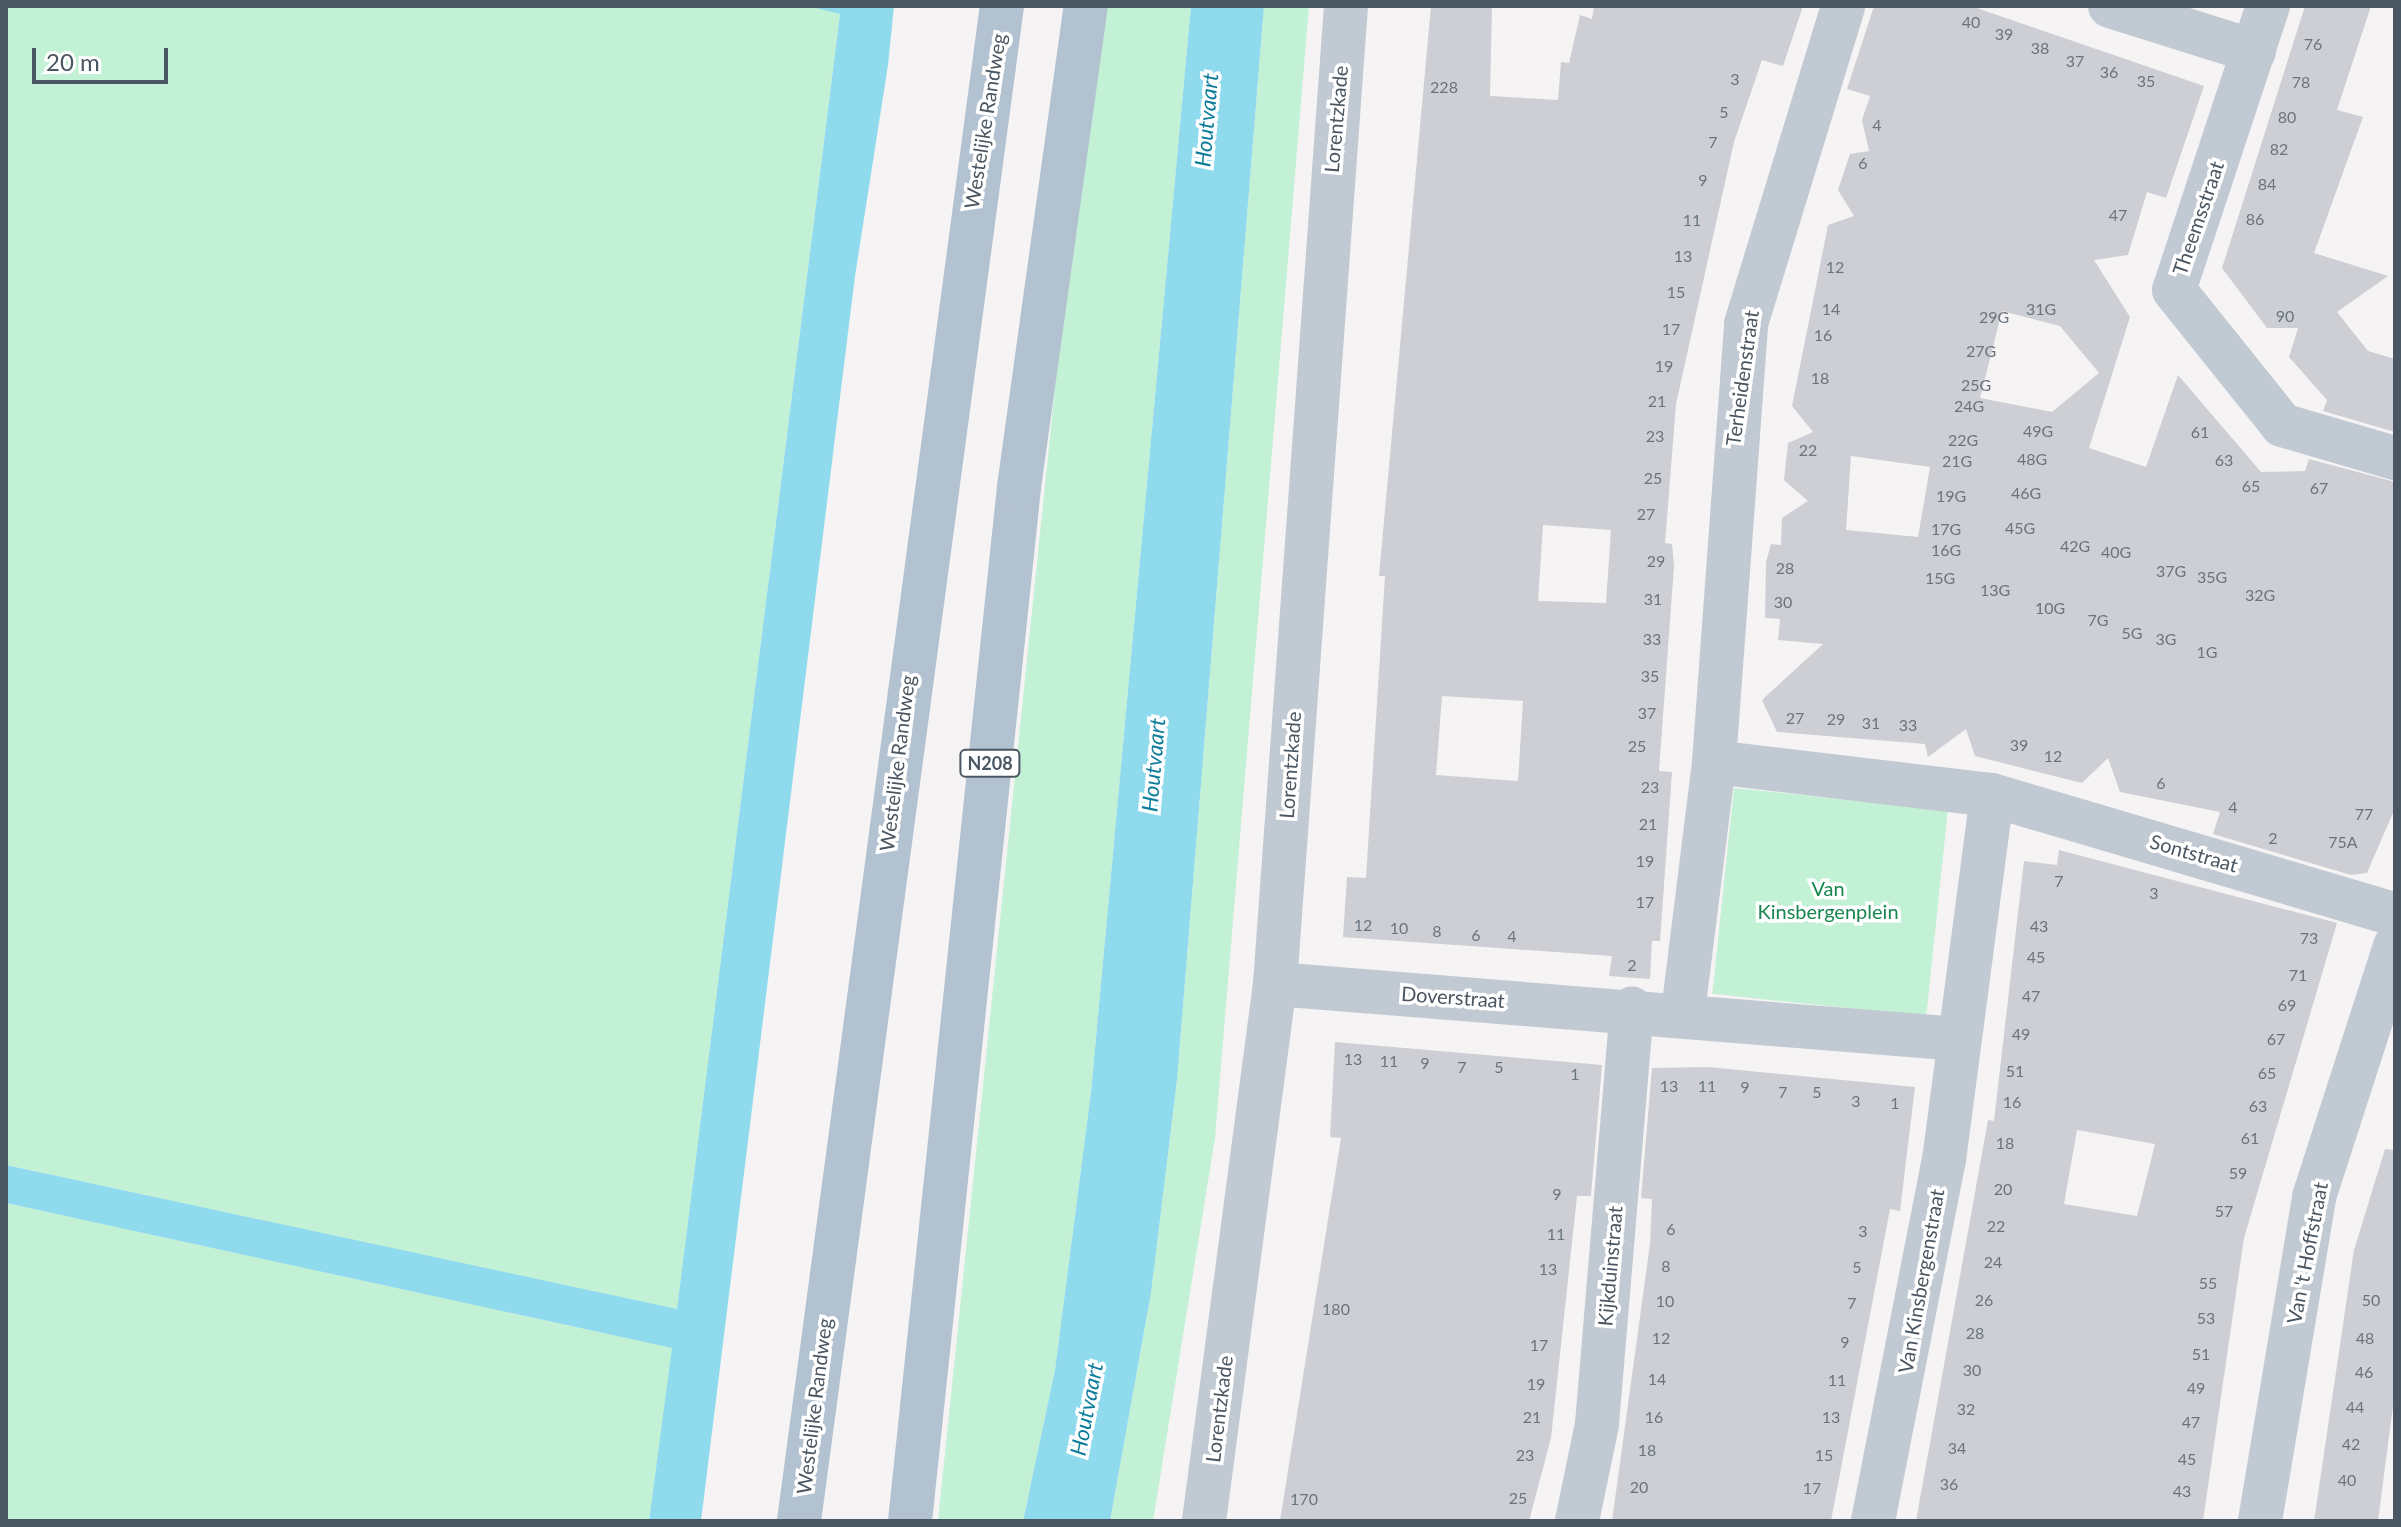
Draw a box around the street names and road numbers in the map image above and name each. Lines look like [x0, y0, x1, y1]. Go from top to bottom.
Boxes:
street label: Westelijke Randweg [959, 32, 1011, 210]
street label: Lorentzkade [1319, 64, 1353, 174]
street label: Theemsstraat [2167, 158, 2229, 278]
street label: Terheidenstraat [1721, 309, 1763, 447]
street label: Westelijke Randweg [874, 674, 920, 852]
street label: Lorentzkade [1274, 711, 1306, 819]
road number: N208 [958, 749, 1022, 777]
street label: Sontstraat [2147, 829, 2241, 877]
street label: Doverstraat [1400, 981, 1506, 1013]
street label: Van 't Hoffstraat [2281, 1180, 2333, 1326]
street label: Van Kinsbergenstraat [1893, 1187, 1949, 1375]
street label: Kijkduinstraat [1593, 1205, 1627, 1327]
street label: Westelijke Randweg [791, 1317, 837, 1495]
street label: Lorentzkade [1201, 1354, 1237, 1464]

